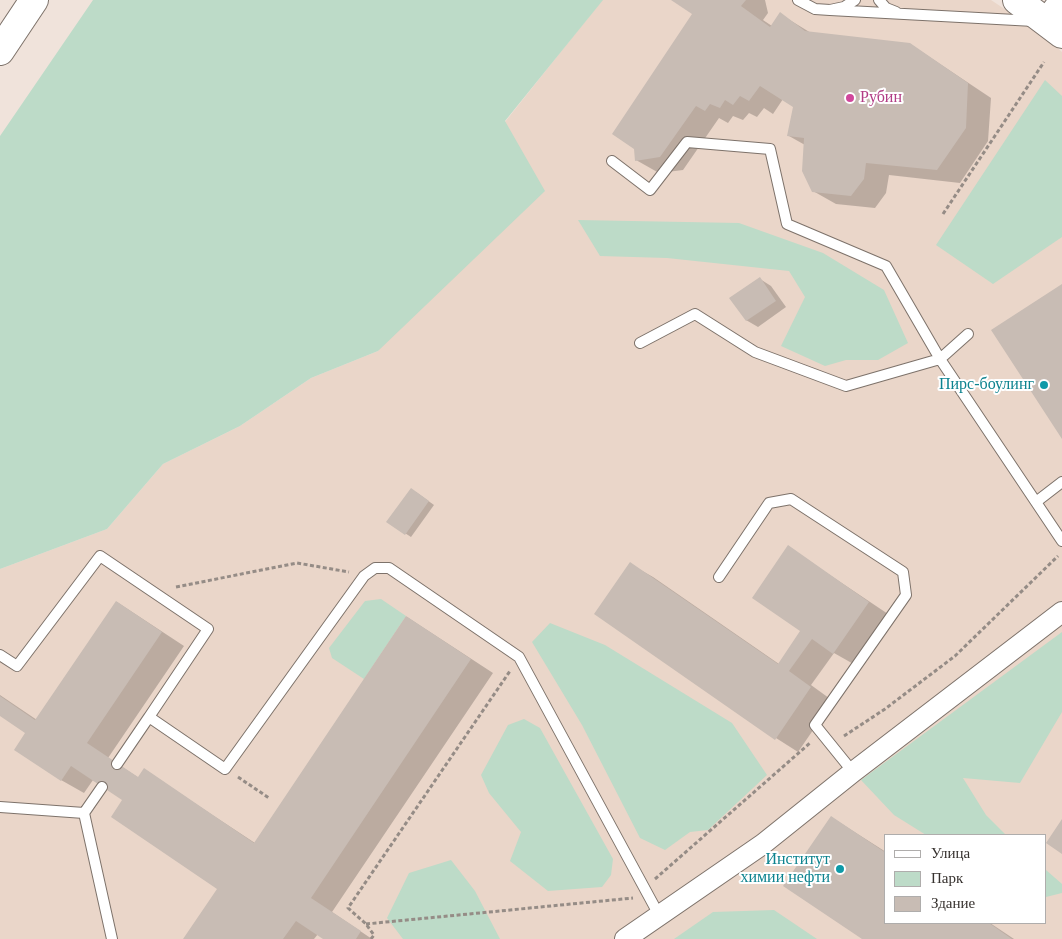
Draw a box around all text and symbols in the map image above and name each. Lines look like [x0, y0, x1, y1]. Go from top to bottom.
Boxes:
place label: Рубин [860, 88, 902, 108]
marker: Рубин [844, 92, 856, 104]
place label: Пирс-боулинг [939, 375, 1034, 395]
marker: Пирс-боулинг [1038, 379, 1050, 391]
legend [884, 834, 1047, 924]
text: Улица [931, 845, 970, 861]
place label: Институт химии нефти [740, 850, 830, 888]
marker: Институт химии нефти [834, 863, 846, 875]
text: Парк [931, 870, 963, 886]
text: Здание [931, 895, 975, 911]

